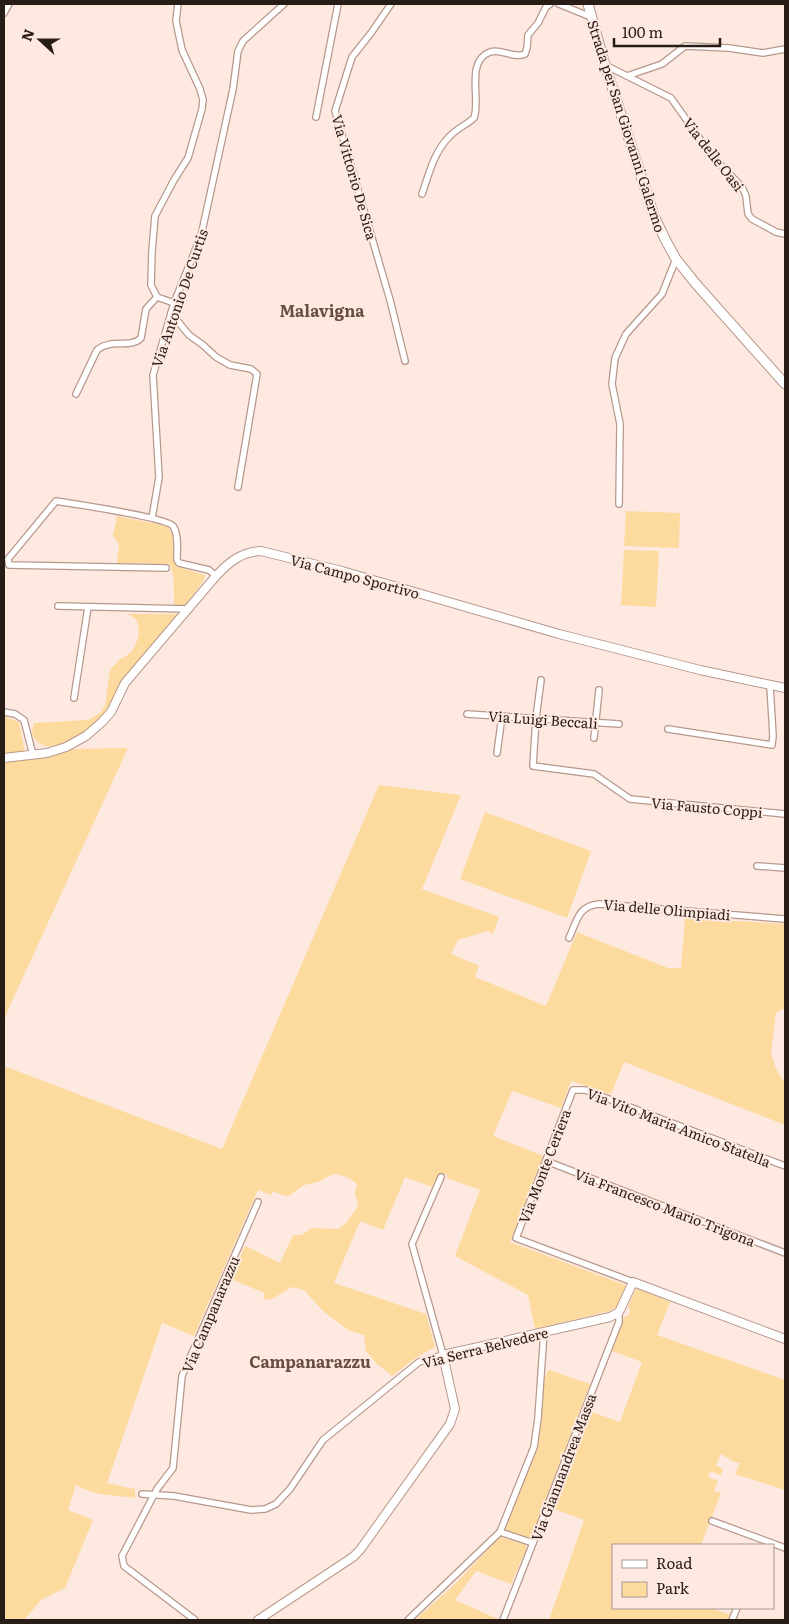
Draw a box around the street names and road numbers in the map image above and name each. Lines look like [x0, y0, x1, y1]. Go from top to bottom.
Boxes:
street label: Strada per San Giovanni Galermo [583, 17, 671, 235]
street label: Via Vittorio De Sica [328, 112, 383, 242]
street label: Via delle Oasi [679, 113, 749, 195]
street label: Via Antonio De Curtis [146, 226, 212, 370]
street label: Via Campo Sportivo [288, 549, 422, 603]
street label: Via Luigi Beccali [487, 705, 599, 733]
street label: Via Fausto Coppi [650, 792, 764, 822]
street label: Via delle Olimpiadi [603, 893, 732, 925]
street label: Via Vito Maria Amico Statella [584, 1083, 774, 1172]
street label: Via Monte Ceriera [513, 1106, 575, 1226]
street label: Via Francesco Mario Trigona [572, 1163, 759, 1251]
street label: Via Campanarazzu [176, 1252, 244, 1375]
street label: Via Serra Belvedere [420, 1322, 550, 1372]
street label: Via Giannandrea Massa [526, 1390, 601, 1544]

